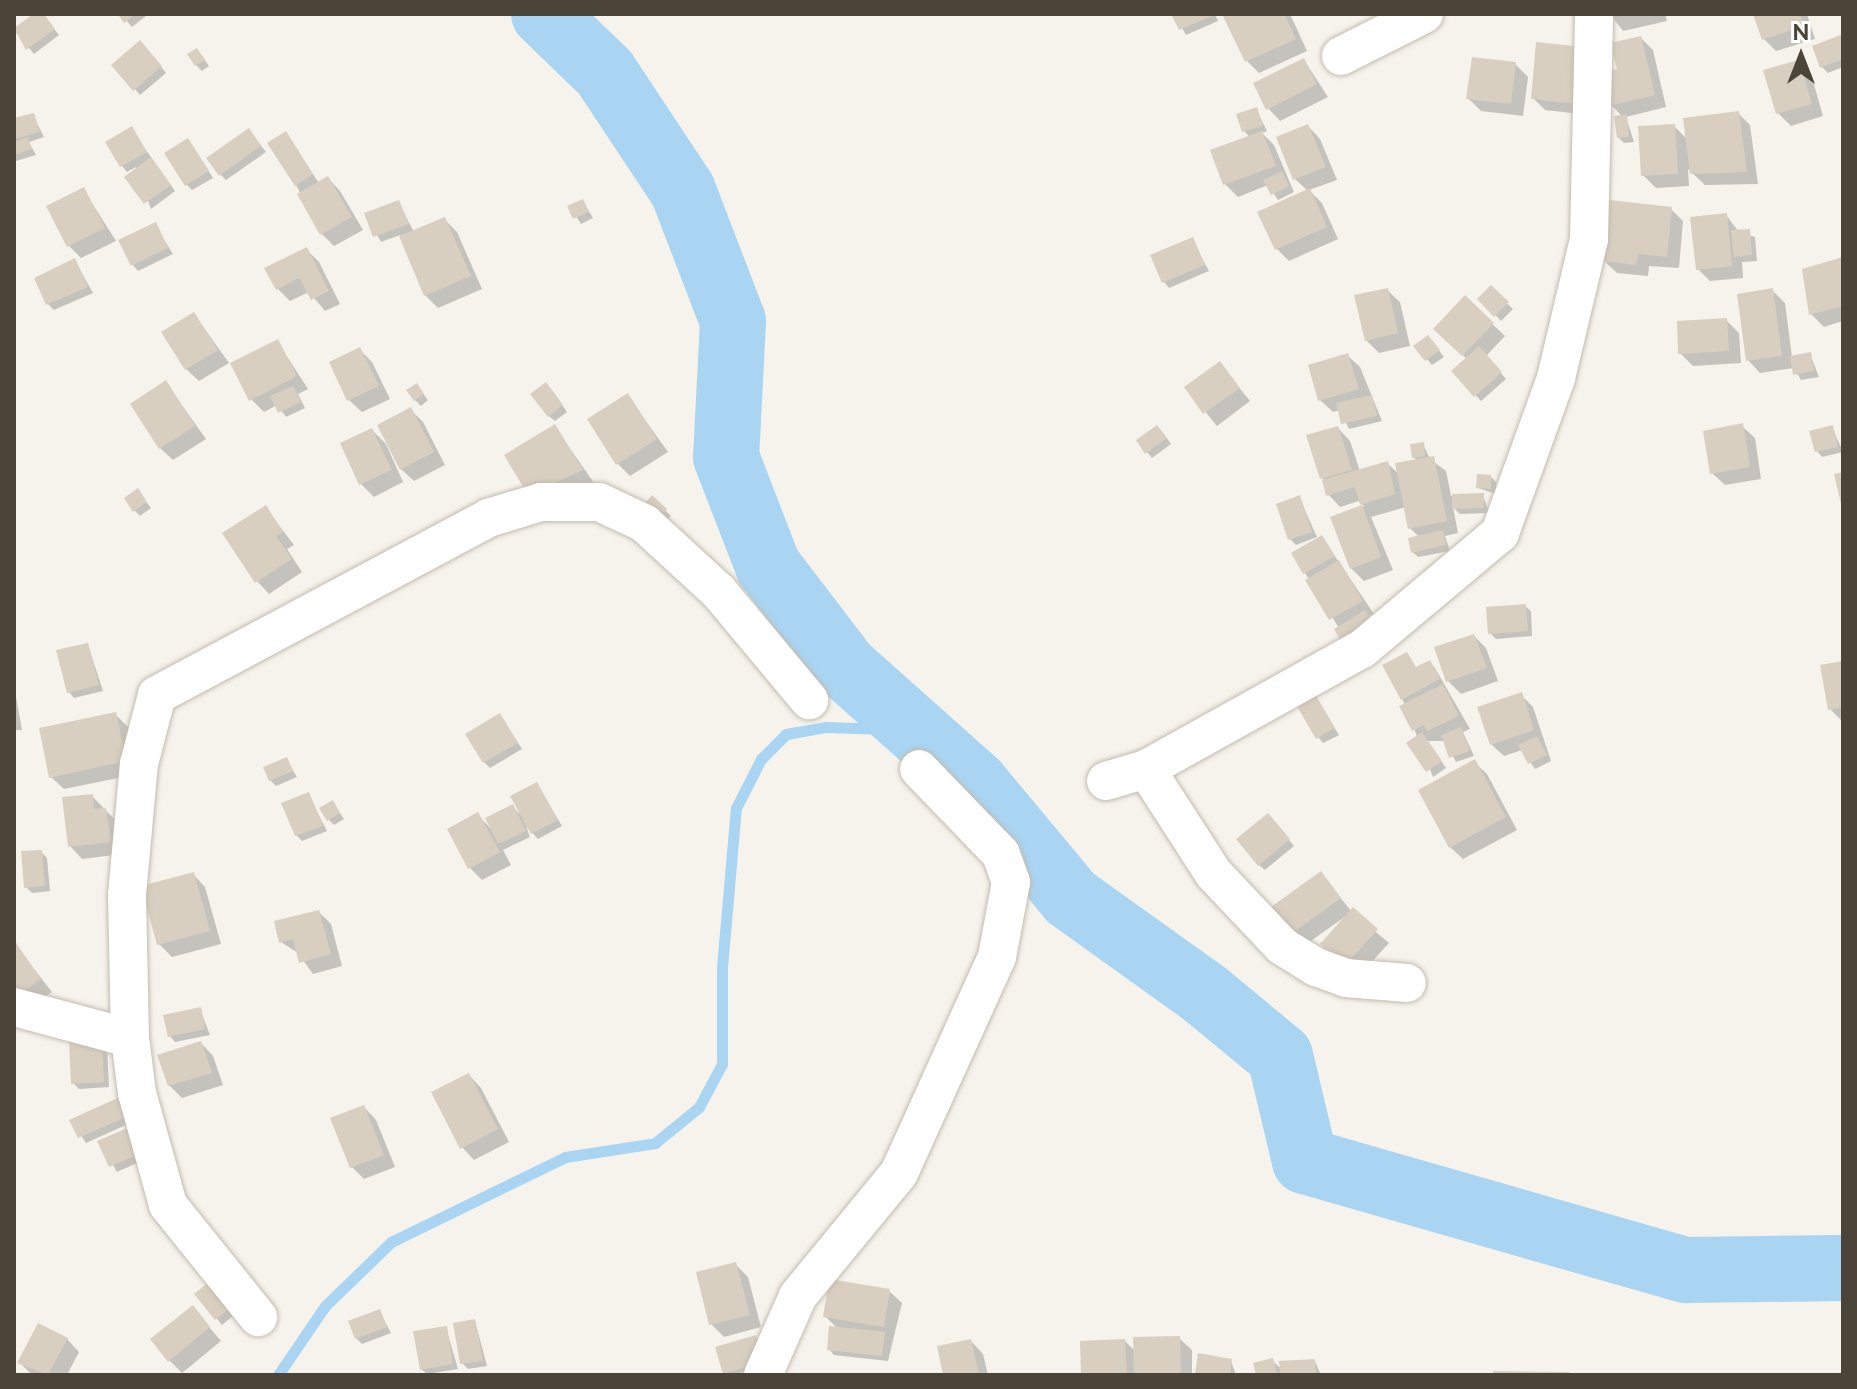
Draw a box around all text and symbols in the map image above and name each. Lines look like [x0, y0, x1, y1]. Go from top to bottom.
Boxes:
north arrow [1761, 16, 1841, 96]
text: N [1793, 19, 1809, 45]

